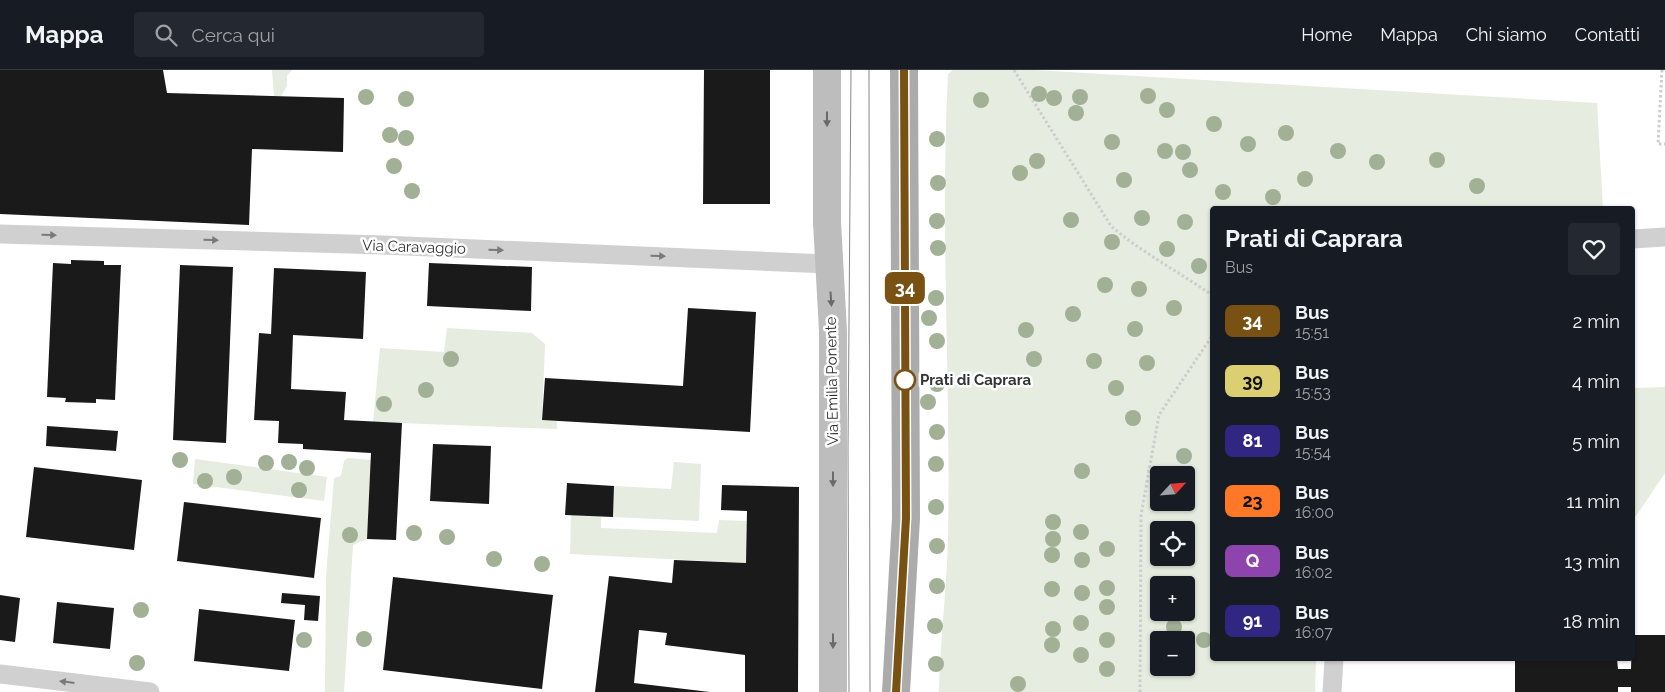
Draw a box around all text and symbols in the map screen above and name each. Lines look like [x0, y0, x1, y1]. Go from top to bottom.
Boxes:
search box [134, 12, 484, 57]
text: Mappa [25, 20, 104, 49]
icon: search [152, 21, 180, 49]
text: Cerca qui [192, 24, 275, 46]
text: Home [1301, 24, 1352, 45]
text: Mappa [1380, 24, 1438, 45]
text: Chi siamo [1466, 24, 1547, 45]
text: Contatti [1575, 24, 1640, 45]
one-way arrow [823, 111, 831, 127]
button: heart [1568, 223, 1620, 275]
text: Prati di Caprara [1225, 224, 1403, 253]
one-way arrow [41, 232, 57, 240]
one-way arrow [203, 236, 219, 244]
street label: Via Caravaggio [362, 236, 466, 258]
one-way arrow [488, 246, 504, 254]
one-way arrow [651, 252, 667, 260]
text: Bus [1225, 258, 1253, 277]
line badge: 34 [882, 272, 928, 304]
text: 34 [895, 277, 915, 298]
one-way arrow [827, 291, 835, 307]
text: Bus [1295, 301, 1329, 323]
text: 34 [1242, 310, 1263, 331]
text: 2 min [1573, 310, 1620, 332]
street label: Via Emilia Ponente [822, 316, 842, 446]
text: 15:51 [1295, 323, 1329, 342]
text: Bus [1295, 361, 1329, 383]
marker: Prati di Caprara [894, 369, 916, 391]
text: 39 [1242, 370, 1263, 391]
text: 4 min [1572, 370, 1620, 392]
place label: Prati di Caprara [920, 371, 1031, 389]
text: 15:53 [1295, 383, 1331, 402]
text: Bus [1295, 421, 1329, 443]
text: 81 [1243, 430, 1262, 451]
text: 5 min [1572, 430, 1620, 452]
text: 15:54 [1295, 443, 1331, 462]
north arrow [1150, 466, 1195, 511]
map controls [1150, 466, 1195, 676]
one-way arrow [829, 471, 837, 487]
text: Bus [1295, 481, 1329, 503]
text: 23 [1242, 490, 1263, 511]
text: 11 min [1566, 490, 1620, 512]
text: 16:00 [1295, 503, 1334, 522]
button: locate [1150, 521, 1195, 566]
text: Bus [1295, 541, 1329, 563]
text: Q [1246, 550, 1259, 571]
text: 13 min [1564, 550, 1620, 572]
text: 16:02 [1295, 563, 1333, 582]
button: + [1150, 576, 1195, 621]
text: Bus [1295, 601, 1329, 623]
text: 91 [1243, 610, 1262, 631]
text: 18 min [1563, 610, 1620, 632]
text: 16:07 [1295, 623, 1333, 642]
button: − [1150, 631, 1195, 676]
one-way arrow [829, 633, 837, 649]
one-way arrow [58, 678, 74, 686]

